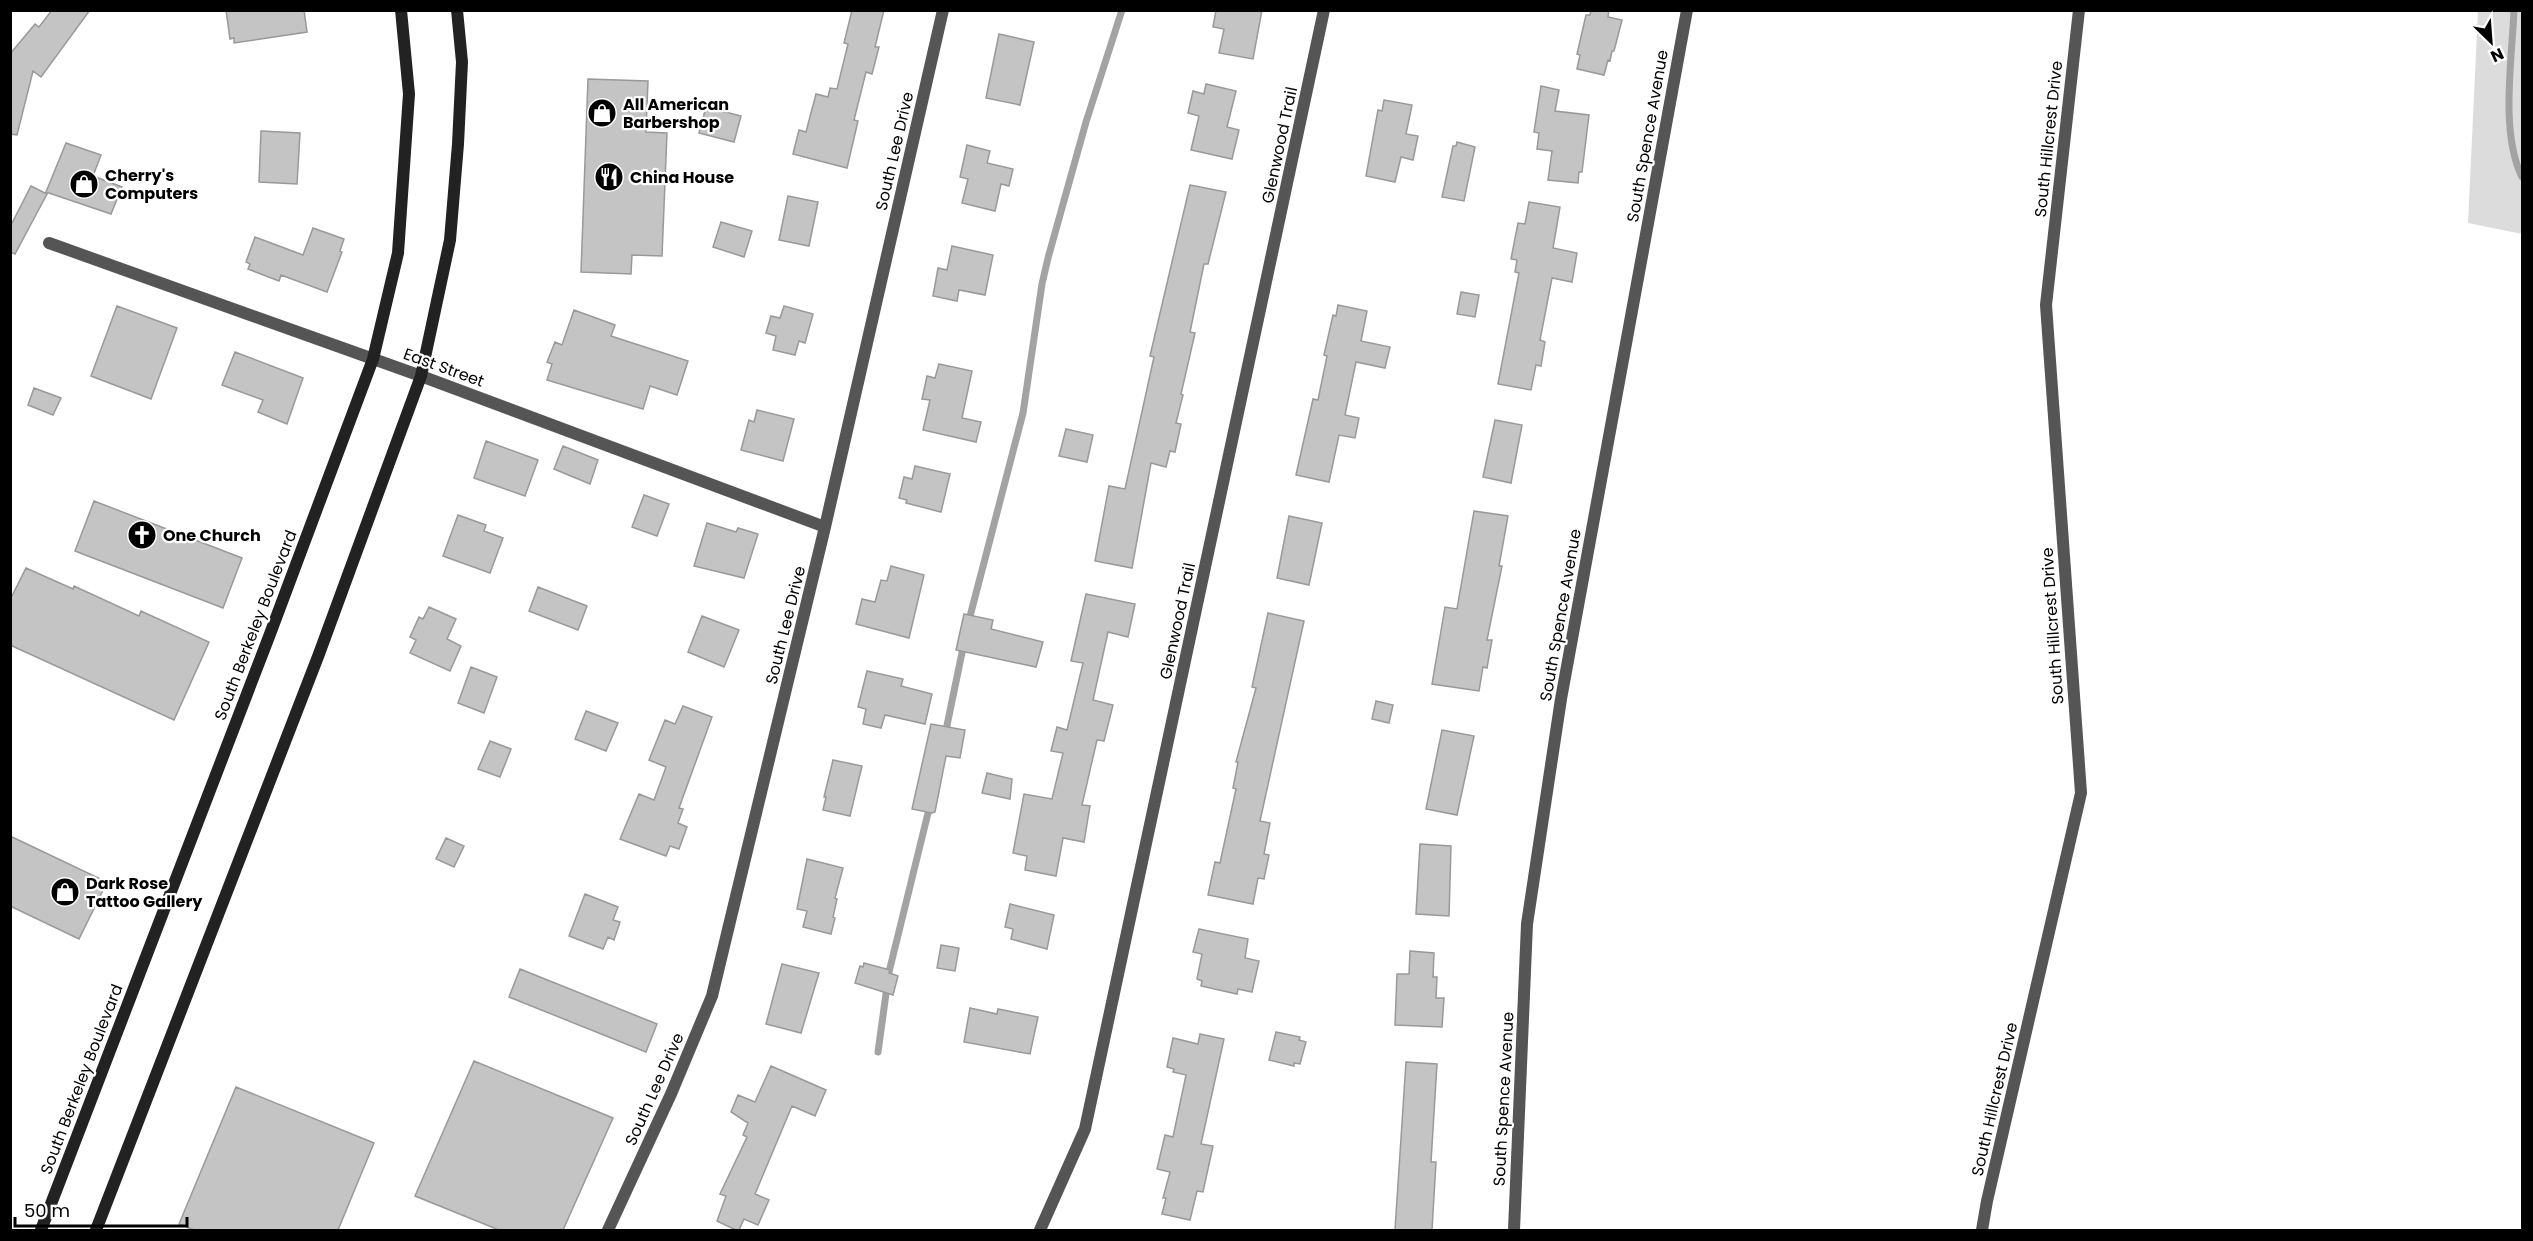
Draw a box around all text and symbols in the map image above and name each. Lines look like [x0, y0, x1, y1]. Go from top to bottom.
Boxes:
north arrow [2461, 12, 2521, 72]
text: N [2487, 42, 2507, 68]
street label: South Spence Avenue [1621, 48, 1674, 224]
street label: South Hillcrest Drive [2029, 60, 2068, 218]
street label: Glenwood Trail [1256, 85, 1303, 205]
street label: South Lee Drive [870, 89, 919, 213]
place label: All American Barbershop [623, 93, 729, 134]
shop icon: All American Barbershop [586, 97, 618, 129]
restaurant icon: China House [593, 161, 625, 193]
place label: Cherry's Computers [105, 164, 198, 205]
place label: China House [630, 166, 734, 189]
shop icon: Cherry's Computers [68, 168, 100, 200]
street label: East Street [400, 342, 488, 393]
church icon: One Church [126, 519, 158, 551]
place label: One Church [163, 524, 261, 547]
street label: South Berkeley Boulevard [209, 527, 302, 724]
street label: South Spence Avenue [1534, 527, 1587, 703]
street label: South Hillcrest Drive [2036, 547, 2069, 705]
street label: Glenwood Trail [1154, 561, 1201, 681]
street label: South Lee Drive [760, 563, 811, 687]
place label: Dark Rose Tattoo Gallery [86, 872, 203, 913]
shop icon: Dark Rose Tattoo Gallery [49, 876, 81, 908]
street label: South Berkeley Boulevard [35, 981, 128, 1178]
street label: South Spence Avenue [1487, 1011, 1520, 1187]
street label: South Hillcrest Drive [1966, 1020, 2023, 1178]
street label: South Lee Drive [619, 1029, 690, 1149]
scale bar [15, 1190, 188, 1228]
text: 50 m [24, 1198, 70, 1223]

